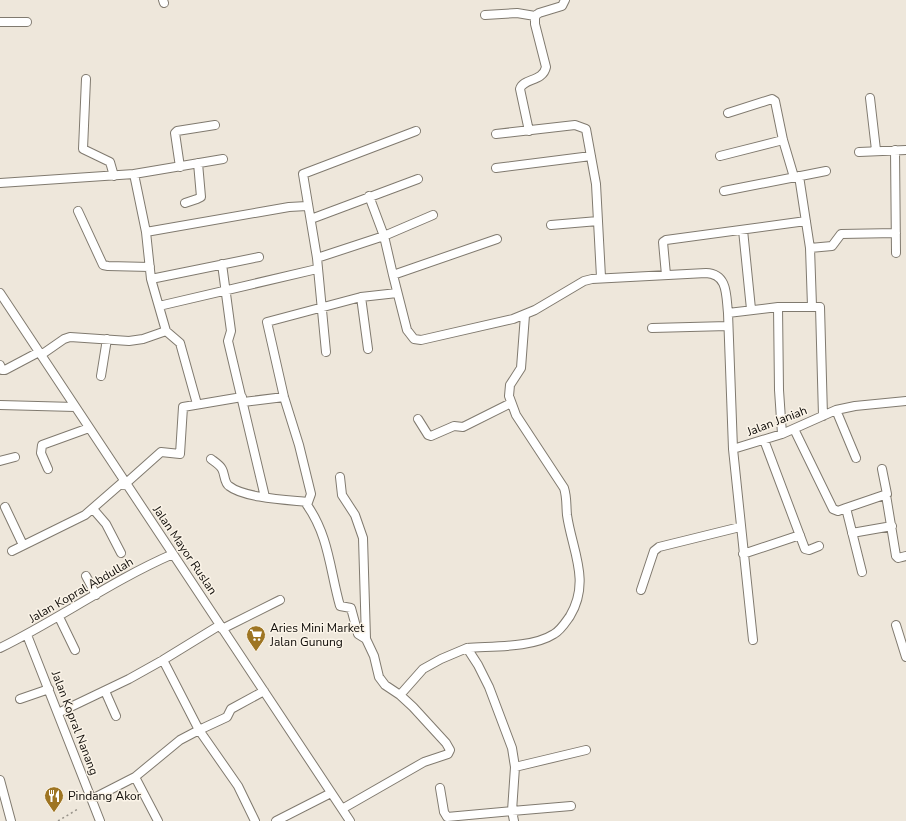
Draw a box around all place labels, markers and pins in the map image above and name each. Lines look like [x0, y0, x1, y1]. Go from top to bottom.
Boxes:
place label: Aries Mini Market Jalan Gunung [269, 620, 365, 650]
supermarket icon: Aries Mini Market Jalan Gunung [245, 624, 267, 652]
restaurant icon: Pindang Akor [43, 785, 65, 813]
place label: Pindang Akor [68, 788, 142, 804]

